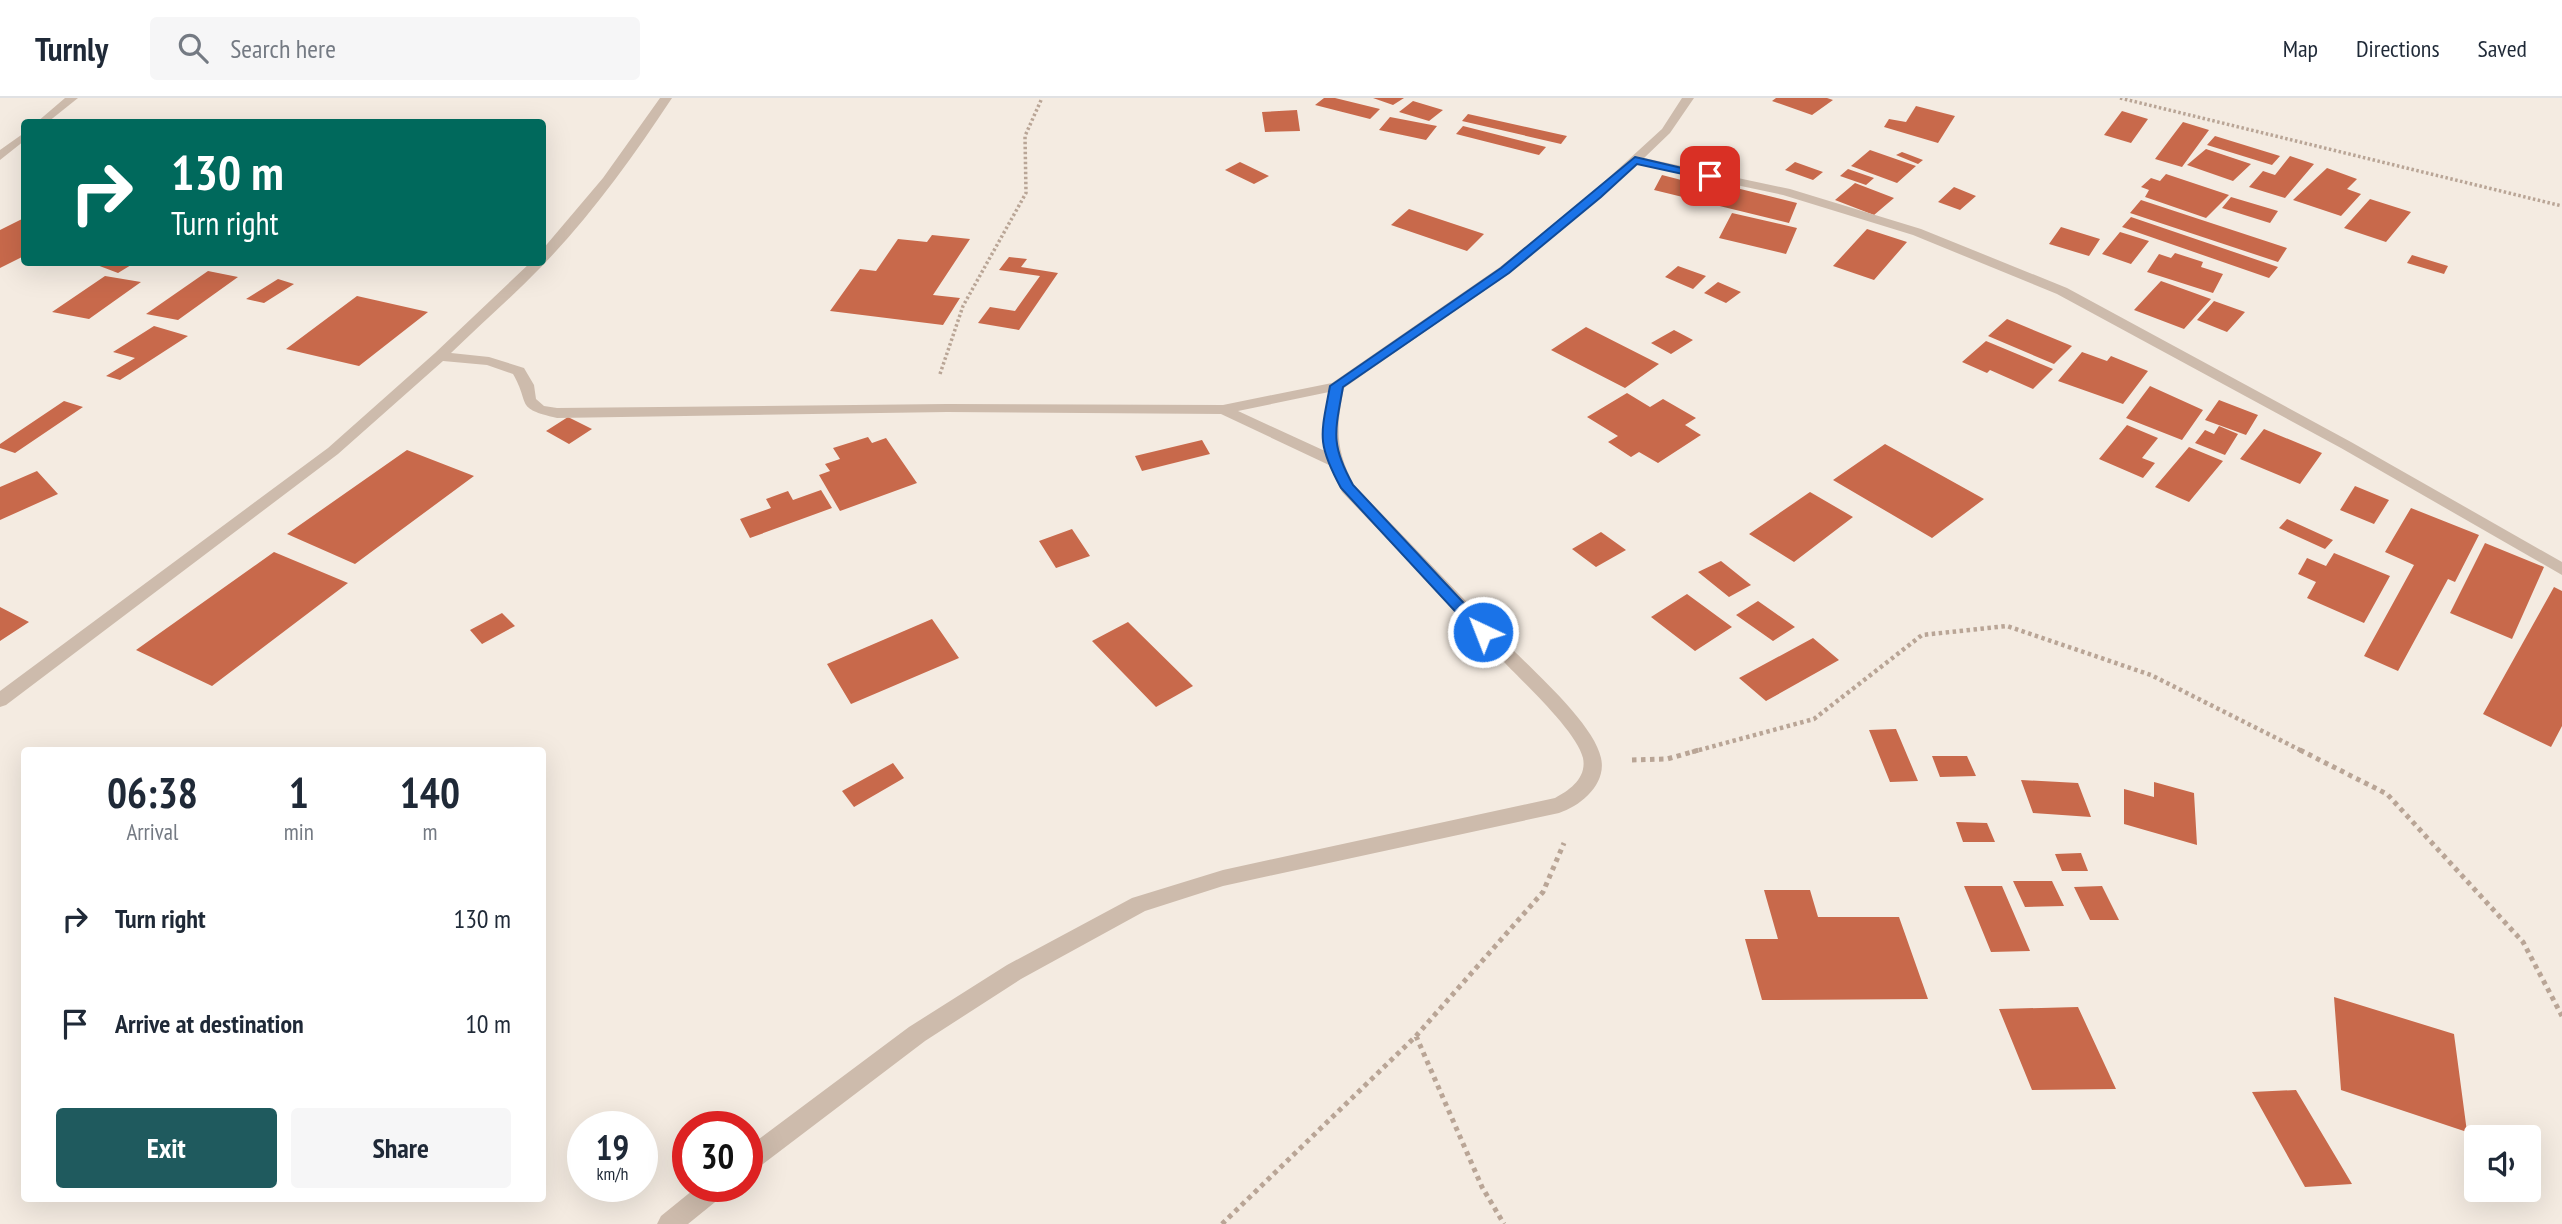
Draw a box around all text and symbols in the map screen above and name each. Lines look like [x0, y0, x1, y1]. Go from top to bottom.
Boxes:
search box [150, 17, 640, 80]
text: Turnly [35, 27, 108, 70]
icon: search [174, 29, 212, 67]
text: Search here [230, 32, 336, 65]
text: Map [2283, 33, 2318, 64]
text: Directions [2356, 33, 2440, 64]
text: Saved [2478, 33, 2527, 64]
text: 130 m [171, 140, 284, 204]
pin [1680, 146, 1740, 206]
icon: right [56, 147, 147, 238]
icon: arrive [1691, 157, 1729, 195]
text: Turn right [171, 202, 279, 244]
position arrow [1446, 595, 1520, 669]
text: 06:38 [107, 765, 198, 820]
text: 1 [289, 765, 309, 820]
text: 140 [400, 765, 460, 820]
text: Arrival [126, 817, 178, 846]
text: min [284, 817, 314, 846]
text: m [422, 817, 437, 846]
icon: right [56, 900, 94, 938]
text: Turn right [115, 902, 206, 935]
text: 130 m [453, 902, 511, 935]
icon: arrive [56, 1005, 94, 1043]
text: Arrive at destination [115, 1007, 304, 1040]
text: 10 m [465, 1007, 511, 1040]
button: Exit [56, 1108, 277, 1188]
button: Share [291, 1108, 511, 1188]
speed limit sign: 30 [672, 1111, 763, 1202]
text: 19 [596, 1124, 629, 1170]
map controls [2464, 1125, 2541, 1202]
button: sound [2464, 1125, 2541, 1202]
text: km/h [597, 1162, 628, 1185]

